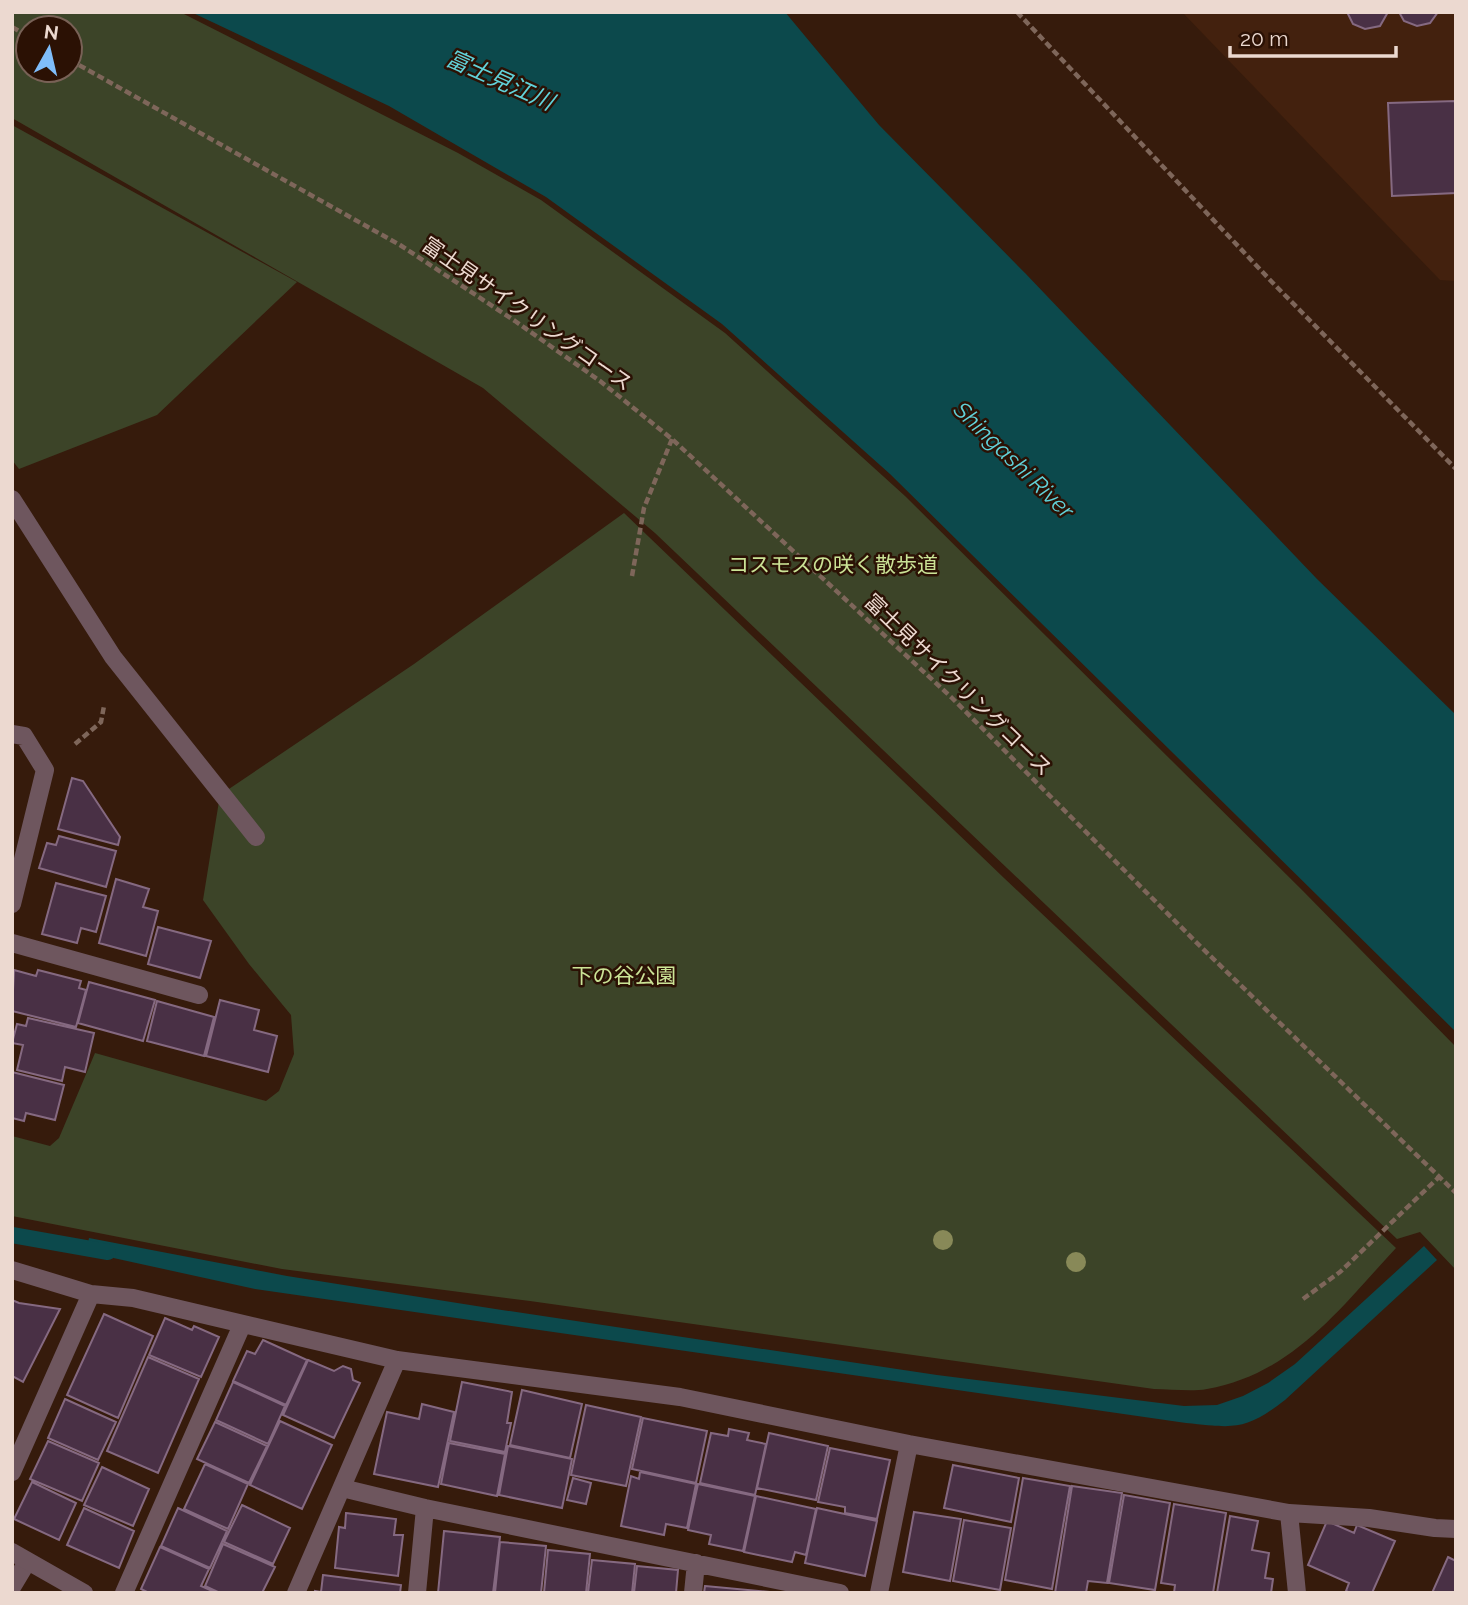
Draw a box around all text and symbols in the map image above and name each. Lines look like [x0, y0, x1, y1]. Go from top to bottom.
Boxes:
north arrow [14, 14, 84, 84]
scale bar [1230, 14, 1396, 58]
text: N [43, 20, 60, 44]
text: 20 m [1240, 26, 1288, 51]
water label: 富士見江川 [442, 44, 561, 116]
street label: 富士見サイクリングコース [418, 232, 637, 396]
water label: Shingashi River [948, 395, 1081, 524]
park label: コスモスの咲く散歩道 [728, 552, 938, 577]
street label: 富士見サイクリングコース [860, 589, 1057, 781]
park label: 下の谷公園 [572, 963, 677, 988]

